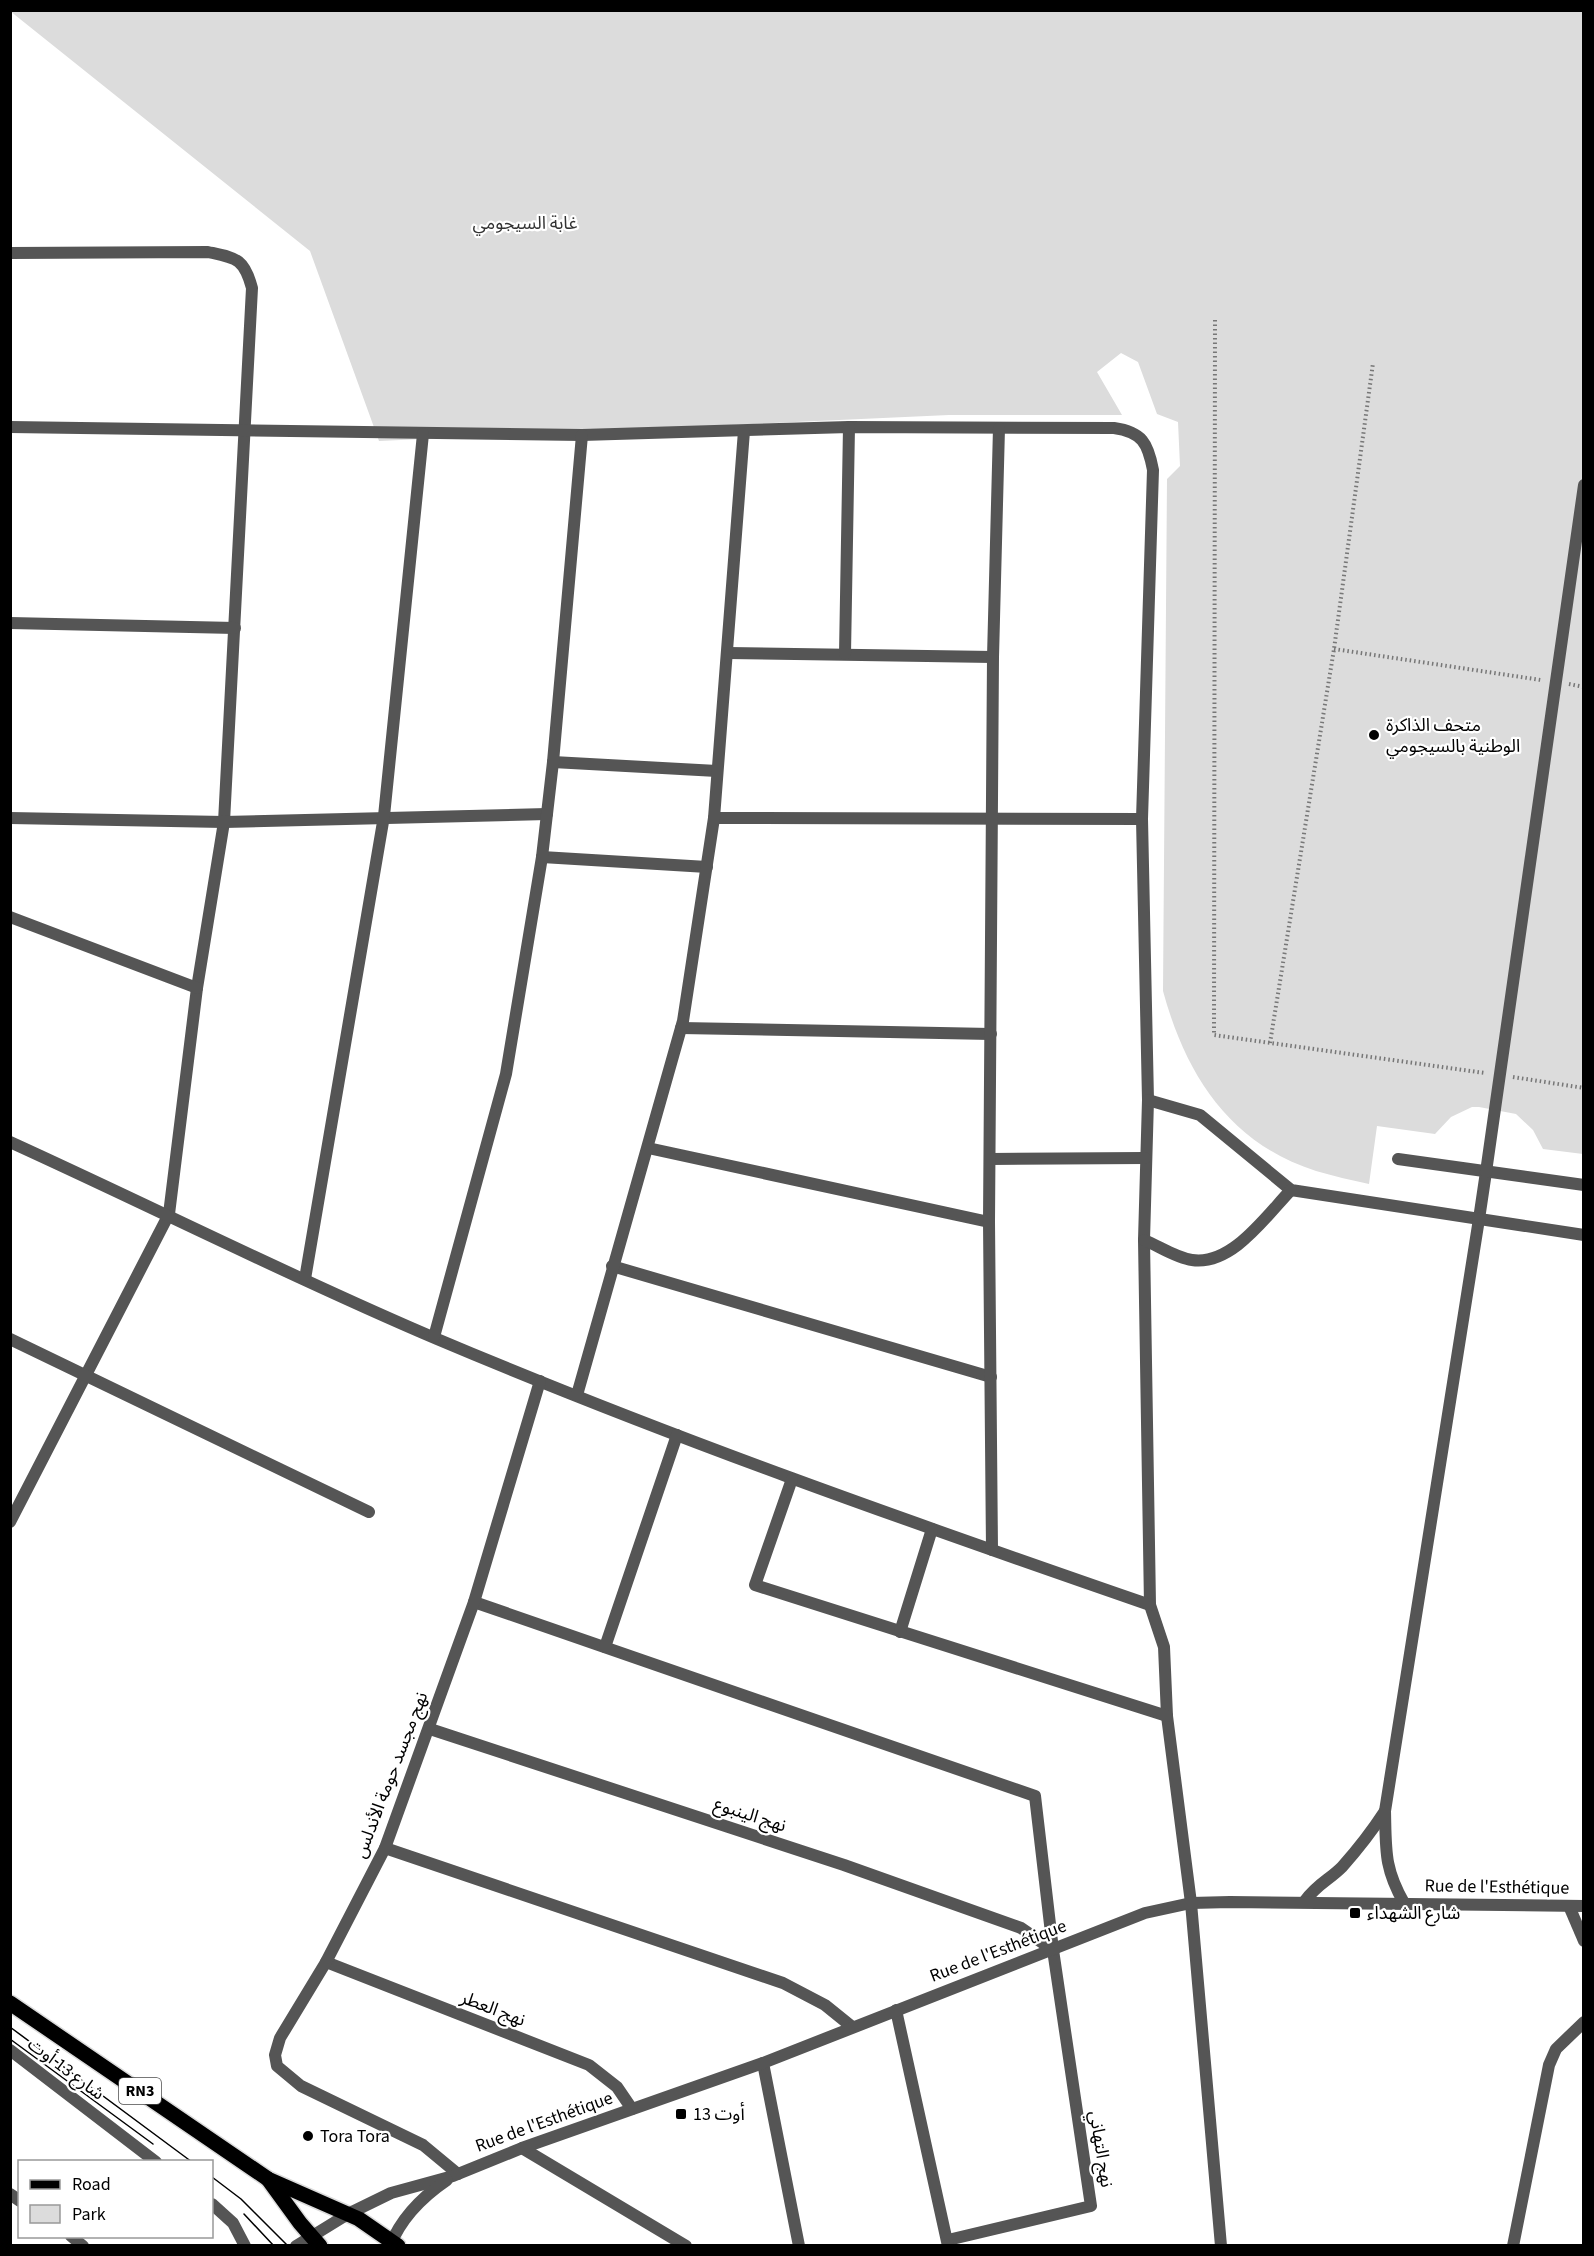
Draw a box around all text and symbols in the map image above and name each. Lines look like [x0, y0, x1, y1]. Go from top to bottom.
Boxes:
park label: غابة السيجومي [472, 211, 578, 236]
place label: متحف الذاكرة الوطنية بالسيجومي [1386, 713, 1520, 759]
marker: متحف الذاكرة الوطنية بالسيجومي [1367, 728, 1381, 742]
street label: نهج مجسد حومة الأندلس [348, 1688, 434, 1862]
street label: نهج الينبوع [710, 1792, 789, 1839]
street label: Rue de l'Esthétique [1424, 1873, 1570, 1901]
place label: شارع الشهداء [1367, 1901, 1460, 1927]
marker: شارع الشهداء [1348, 1906, 1362, 1920]
street label: Rue de l'Esthétique [926, 1913, 1070, 1989]
street label: نهج العطر [456, 1985, 529, 2033]
street label: شارع 13 أوت [22, 2032, 110, 2107]
road number: RN3 [119, 2078, 161, 2104]
street label: Rue de l'Esthétique [472, 2085, 616, 2158]
place label: 13 أوت [693, 2102, 745, 2127]
marker: 13 أوت [674, 2107, 688, 2121]
street label: نهج التهاني [1082, 2109, 1119, 2189]
place label: Tora Tora [320, 2124, 390, 2149]
marker: Tora Tora [301, 2129, 315, 2143]
legend [18, 2160, 213, 2238]
text: Road [72, 2172, 111, 2197]
text: Park [72, 2202, 106, 2227]

